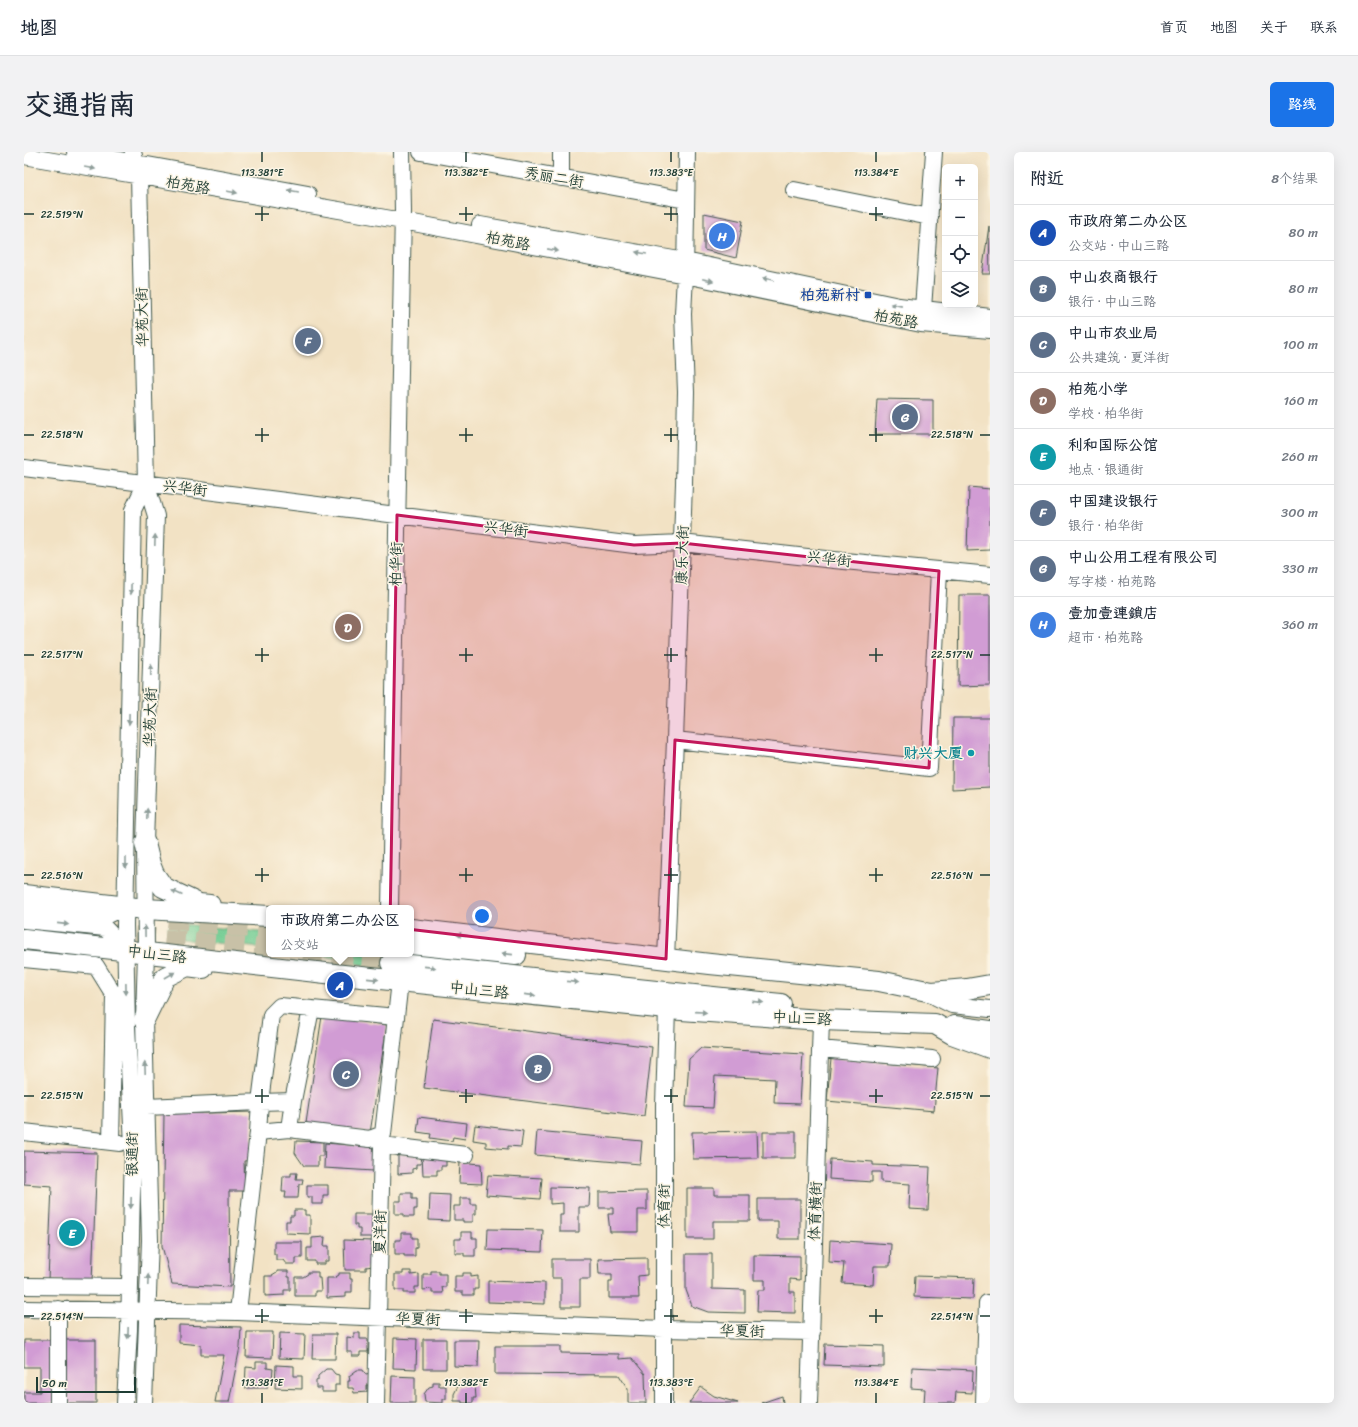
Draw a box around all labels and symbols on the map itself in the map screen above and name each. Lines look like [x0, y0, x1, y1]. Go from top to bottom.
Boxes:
street label: 秀丽二街 [522, 159, 586, 195]
text: 113.381°E [241, 164, 285, 182]
text: 113.382°E [444, 164, 490, 182]
text: 113.383°E [649, 164, 694, 182]
text: 113.384°E [854, 164, 900, 182]
one-way arrow [84, 165, 96, 171]
street label: 柏苑路 [164, 168, 212, 202]
one-way arrow [286, 188, 299, 194]
one-way arrow [226, 189, 238, 195]
text: 22.519°N [41, 206, 83, 224]
pin: H [709, 221, 735, 251]
street label: 柏苑路 [483, 224, 533, 258]
one-way arrow [547, 247, 559, 253]
one-way arrow [635, 250, 647, 256]
one-way arrow [762, 275, 775, 281]
one-way arrow [702, 277, 714, 283]
place label: 柏苑新村 [800, 282, 860, 308]
street label: 华苑大街 [128, 287, 156, 347]
marker: 柏苑新村 [863, 290, 873, 300]
street label: 柏苑路 [871, 302, 921, 336]
one-way arrow [890, 302, 902, 308]
pin: F [295, 326, 321, 356]
pin: G [892, 402, 918, 432]
text: 22.518°N [41, 426, 83, 444]
text: 22.518°N [931, 426, 973, 444]
street label: 兴华街 [161, 472, 209, 504]
street label: 兴华街 [482, 513, 530, 545]
street label: 康乐大街 [668, 525, 696, 585]
one-way arrow [152, 533, 158, 546]
street label: 柏华街 [383, 541, 409, 587]
street label: 兴华街 [805, 544, 853, 574]
one-way arrow [128, 583, 134, 596]
pin: D [335, 612, 361, 642]
text: 22.517°N [41, 646, 83, 664]
text: 22.517°N [931, 646, 973, 664]
one-way arrow [148, 663, 154, 676]
street label: 华苑大街 [136, 687, 164, 747]
one-way arrow [126, 713, 132, 726]
place label: 财兴大厦 [903, 740, 963, 766]
marker: 财兴大厦 [966, 748, 976, 758]
one-way arrow [143, 808, 150, 820]
one-way arrow [123, 857, 129, 870]
text: 22.516°N [41, 867, 83, 885]
text: 22.516°N [931, 867, 973, 885]
one-way arrow [171, 890, 183, 896]
your location [472, 906, 492, 926]
one-way arrow [57, 921, 69, 927]
one-way arrow [142, 924, 148, 937]
one-way arrow [456, 932, 469, 939]
street label: 中山三路 [126, 937, 188, 971]
one-way arrow [501, 951, 514, 958]
one-way arrow [424, 964, 436, 971]
pin: A [327, 970, 353, 1000]
one-way arrow [164, 972, 176, 979]
street label: 中山三路 [448, 974, 510, 1006]
one-way arrow [367, 975, 379, 982]
one-way arrow [567, 979, 579, 986]
one-way arrow [123, 983, 129, 996]
one-way arrow [524, 992, 536, 998]
one-way arrow [752, 998, 764, 1005]
street label: 中山三路 [771, 1003, 833, 1033]
one-way arrow [695, 1008, 707, 1015]
pin: B [525, 1053, 551, 1083]
pin: C [333, 1059, 359, 1089]
one-way arrow [142, 1062, 149, 1074]
text: 22.515°N [41, 1087, 83, 1105]
text: 22.515°N [931, 1087, 973, 1105]
street label: 银通街 [119, 1131, 145, 1177]
street label: 体育横街 [801, 1181, 829, 1241]
street label: 体育街 [651, 1183, 677, 1229]
one-way arrow [128, 1197, 134, 1210]
street label: 夏洋街 [367, 1209, 393, 1255]
pin: E [59, 1218, 85, 1248]
one-way arrow [145, 1274, 152, 1286]
street label: 华夏街 [395, 1305, 441, 1333]
text: 22.514°N [41, 1308, 83, 1326]
text: 22.514°N [931, 1308, 973, 1326]
street label: 华夏街 [719, 1318, 765, 1344]
one-way arrow [125, 1327, 132, 1339]
text: 113.381°E [241, 1374, 285, 1392]
text: 113.382°E [444, 1374, 490, 1392]
text: 113.383°E [649, 1374, 694, 1392]
text: 113.384°E [854, 1374, 900, 1392]
scale bar [36, 1375, 136, 1394]

